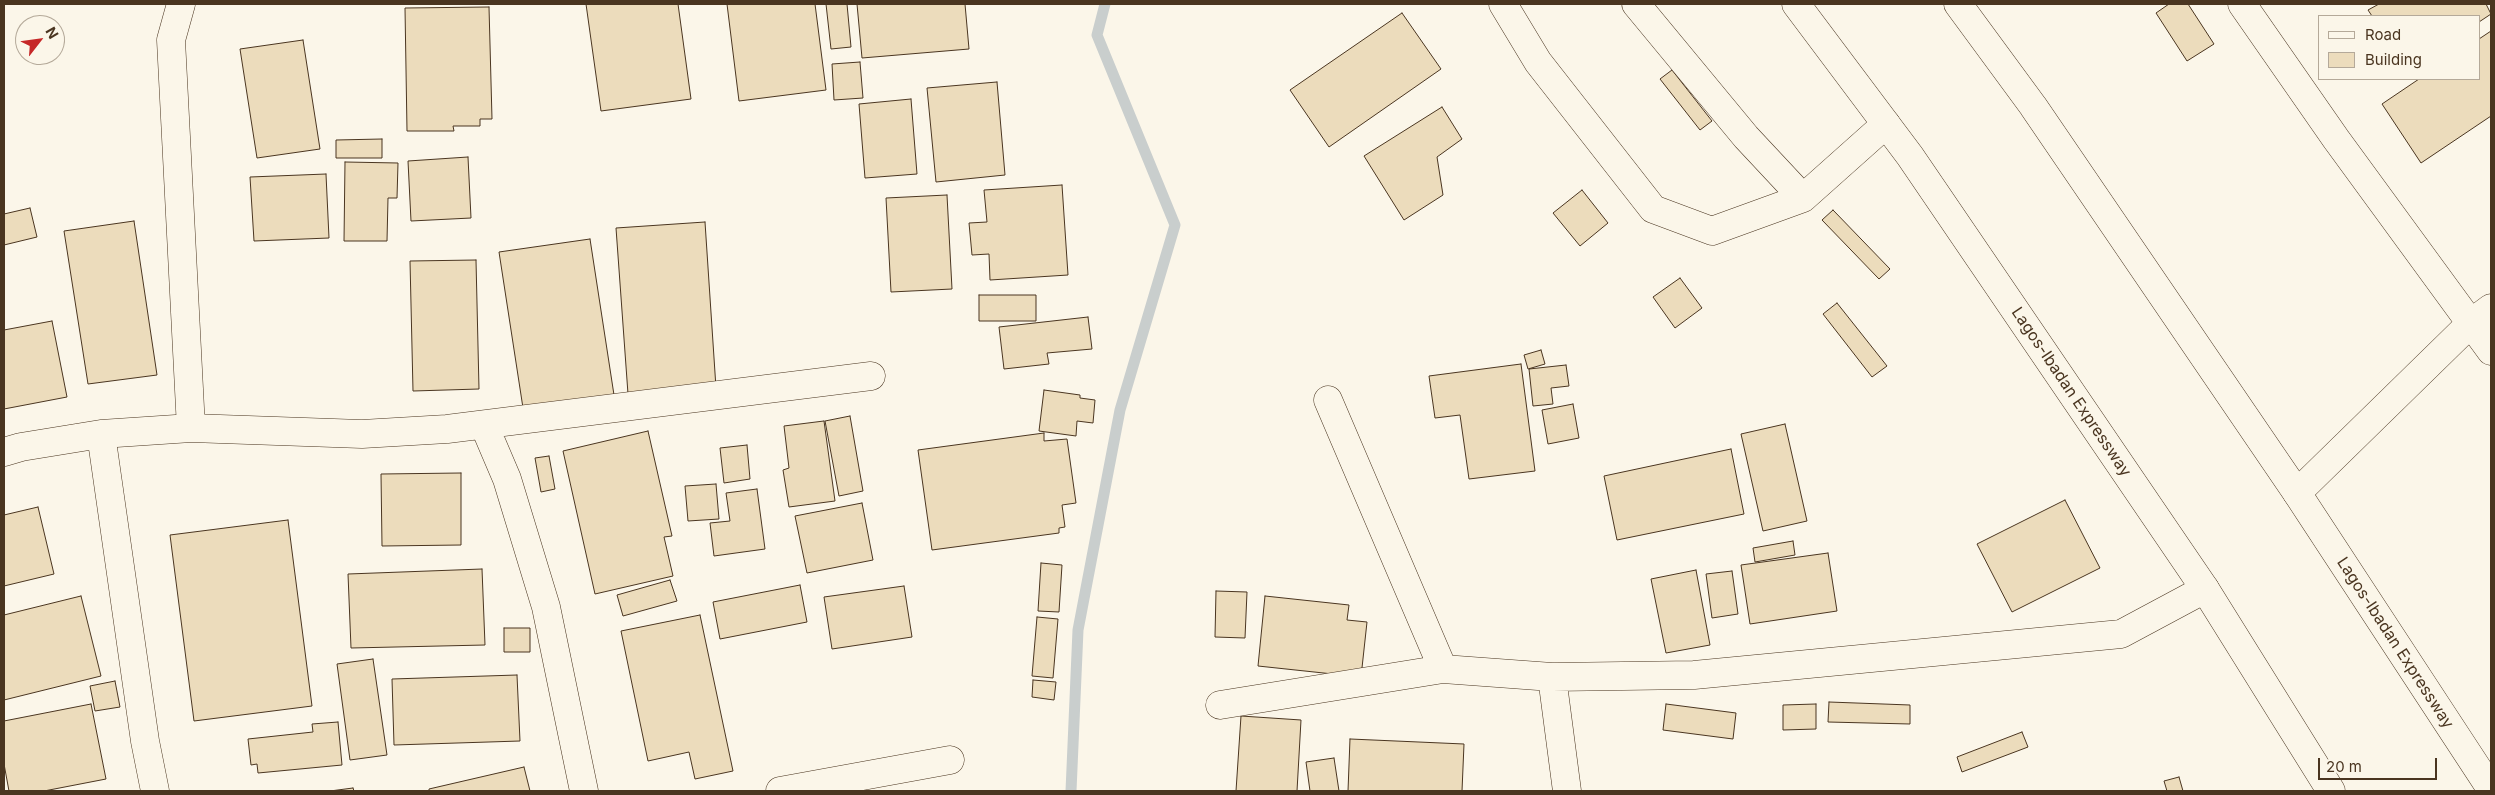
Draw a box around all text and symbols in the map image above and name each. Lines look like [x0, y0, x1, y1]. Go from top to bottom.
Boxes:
north arrow [15, 15, 65, 65]
legend [2318, 15, 2480, 80]
text: N [43, 24, 63, 42]
text: Road [2365, 25, 2401, 44]
text: Building [2365, 50, 2422, 69]
street label: Lagos-Ibadan Expressway [2007, 304, 2135, 480]
street label: Lagos-Ibadan Expressway [2332, 554, 2458, 732]
scale bar [2320, 748, 2439, 780]
text: 20 m [2326, 757, 2362, 776]

